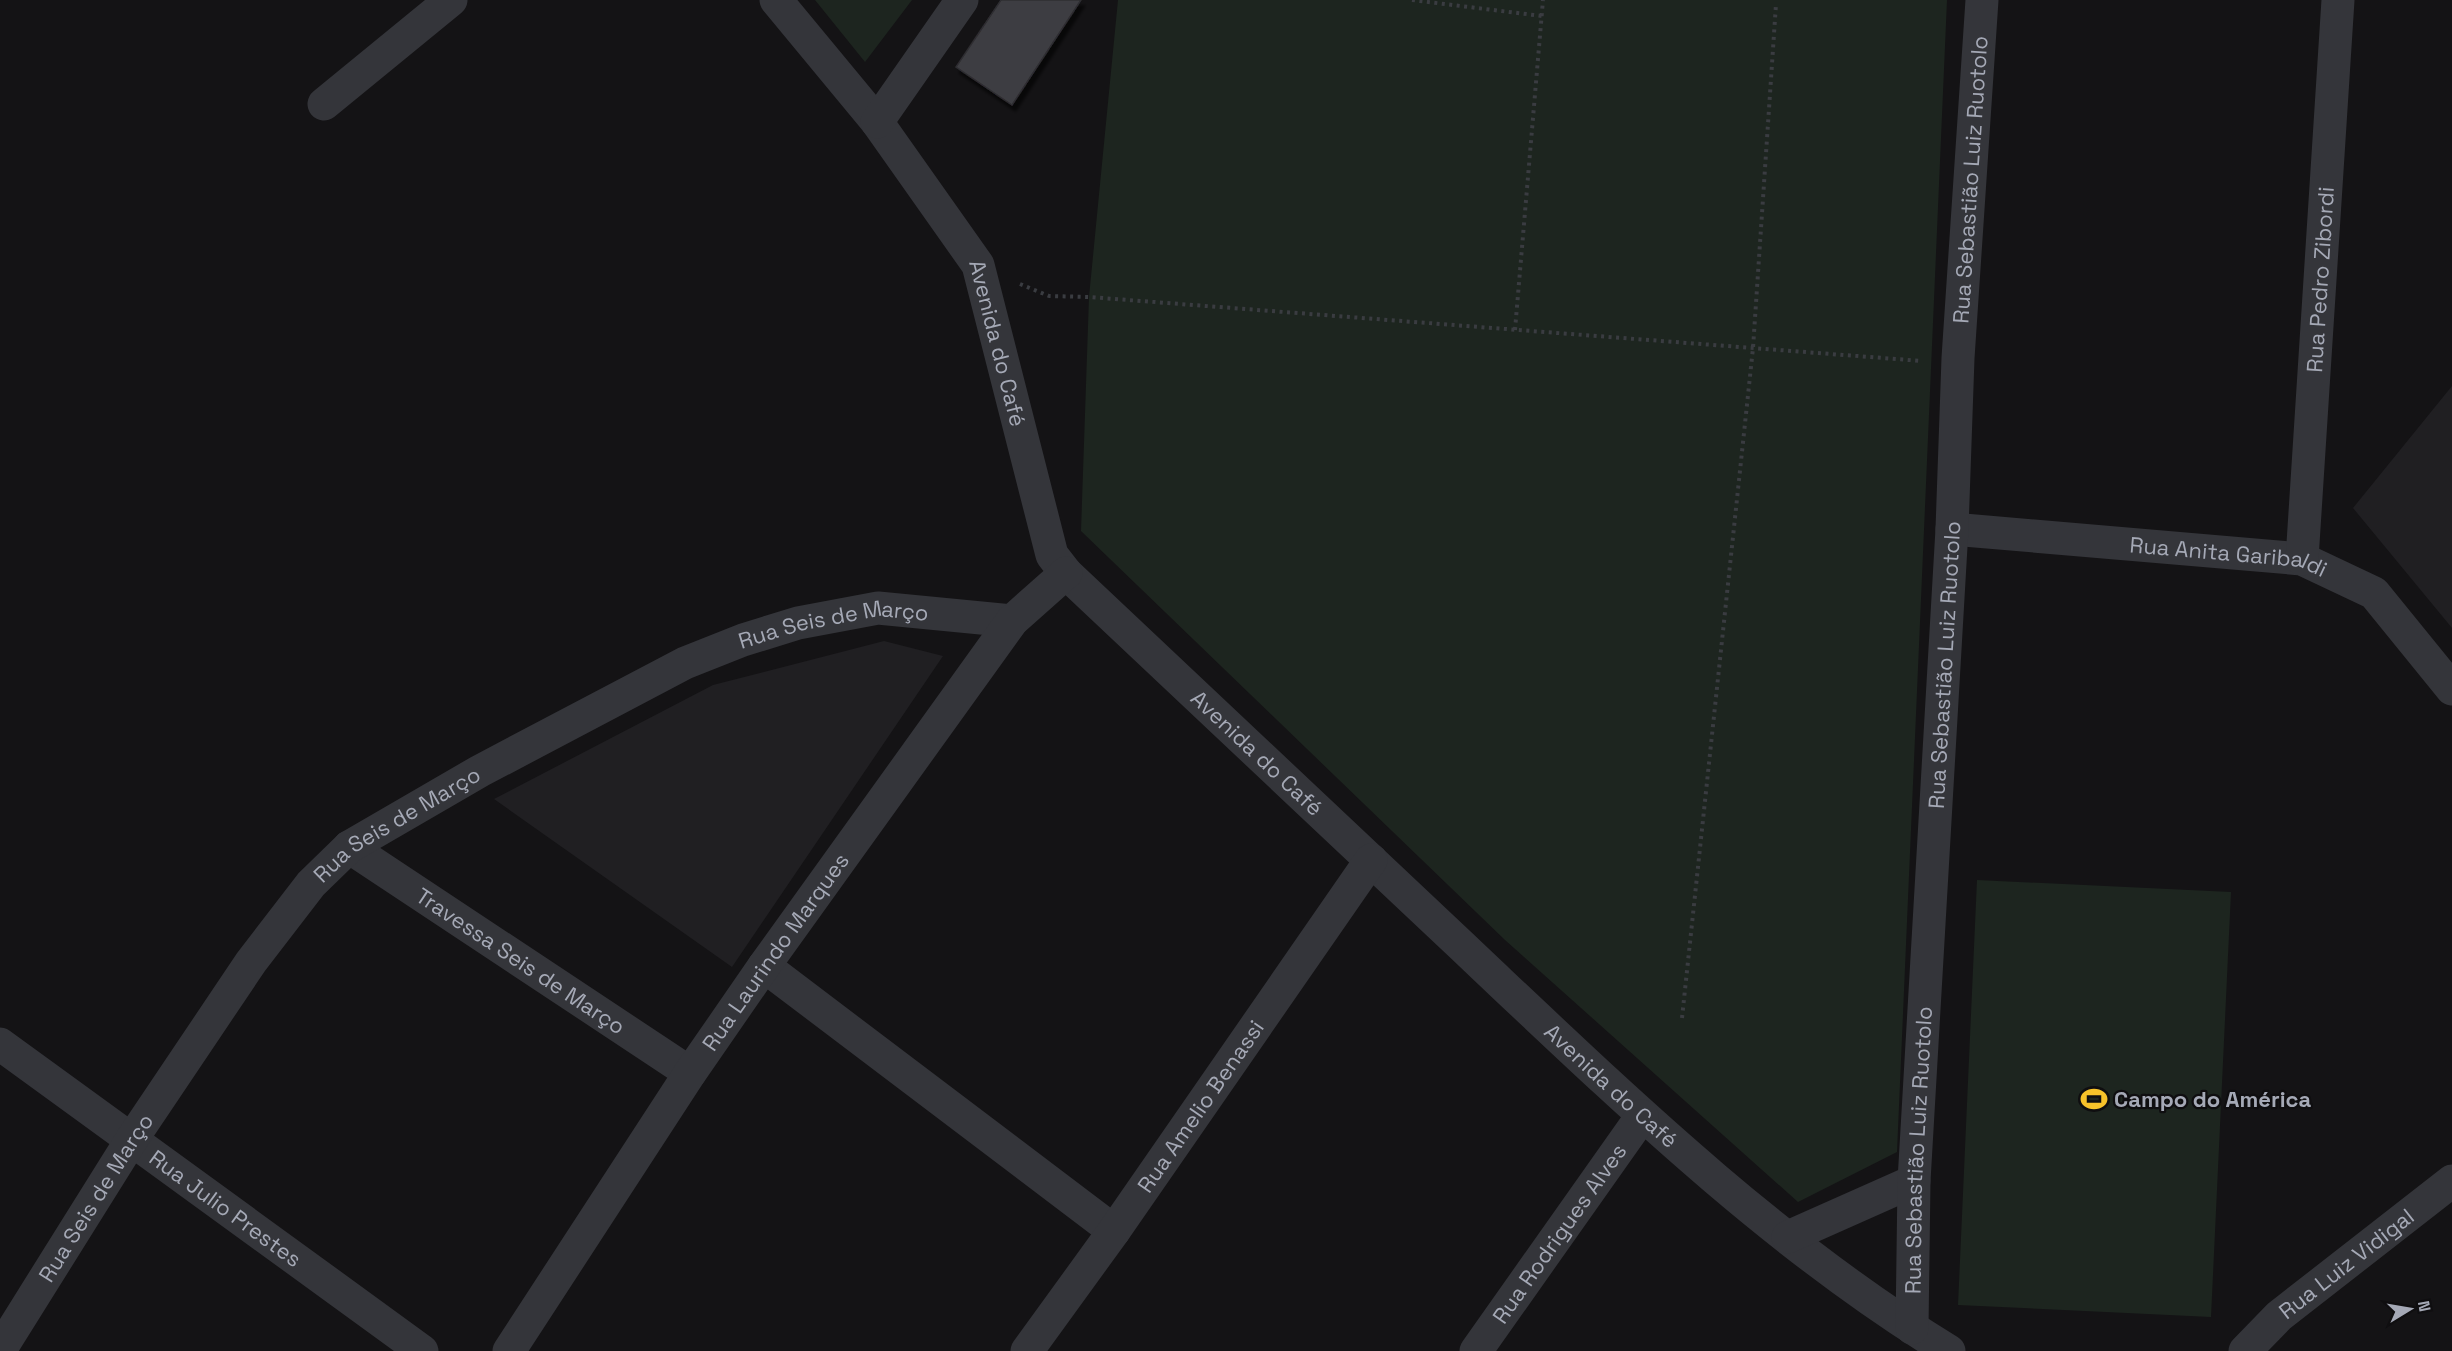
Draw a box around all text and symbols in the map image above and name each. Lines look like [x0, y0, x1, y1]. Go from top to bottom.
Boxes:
street label: Rua Sebastião Luiz Ruotolo [1946, 35, 1994, 324]
street label: Rua Pedro Zibordi [2300, 186, 2340, 373]
street label: Avenida do Café [963, 257, 1033, 429]
street label: Rua Sebastião Luiz Ruotolo [1922, 521, 1966, 810]
street label: Rua Anita Garibaldi [2129, 530, 2332, 583]
street label: Rua Seis de Março [735, 594, 930, 655]
street label: Avenida do Café [1185, 684, 1329, 822]
street label: Rua Seis de Março [307, 760, 485, 888]
street label: Rua Laurindo Marques [696, 847, 855, 1056]
street label: Travessa Seis de Março [411, 881, 631, 1040]
street label: Rua Sebastião Luiz Ruotolo [1898, 1005, 1938, 1294]
street label: Rua Amelio Benassi [1131, 1015, 1270, 1198]
street label: Avenida do Café [1539, 1017, 1684, 1154]
sports icon: Campo do América [2079, 1084, 2109, 1114]
place label: Campo do América [2114, 1085, 2311, 1113]
street label: Rua Seis de Março [32, 1108, 159, 1287]
street label: Rua Rodrigues Alves [1486, 1138, 1632, 1329]
street label: Rua Julio Prestes [144, 1143, 307, 1273]
street label: Rua Luiz Vidigal [2273, 1202, 2419, 1325]
north arrow [2380, 1279, 2440, 1339]
text: N [2413, 1299, 2436, 1314]

